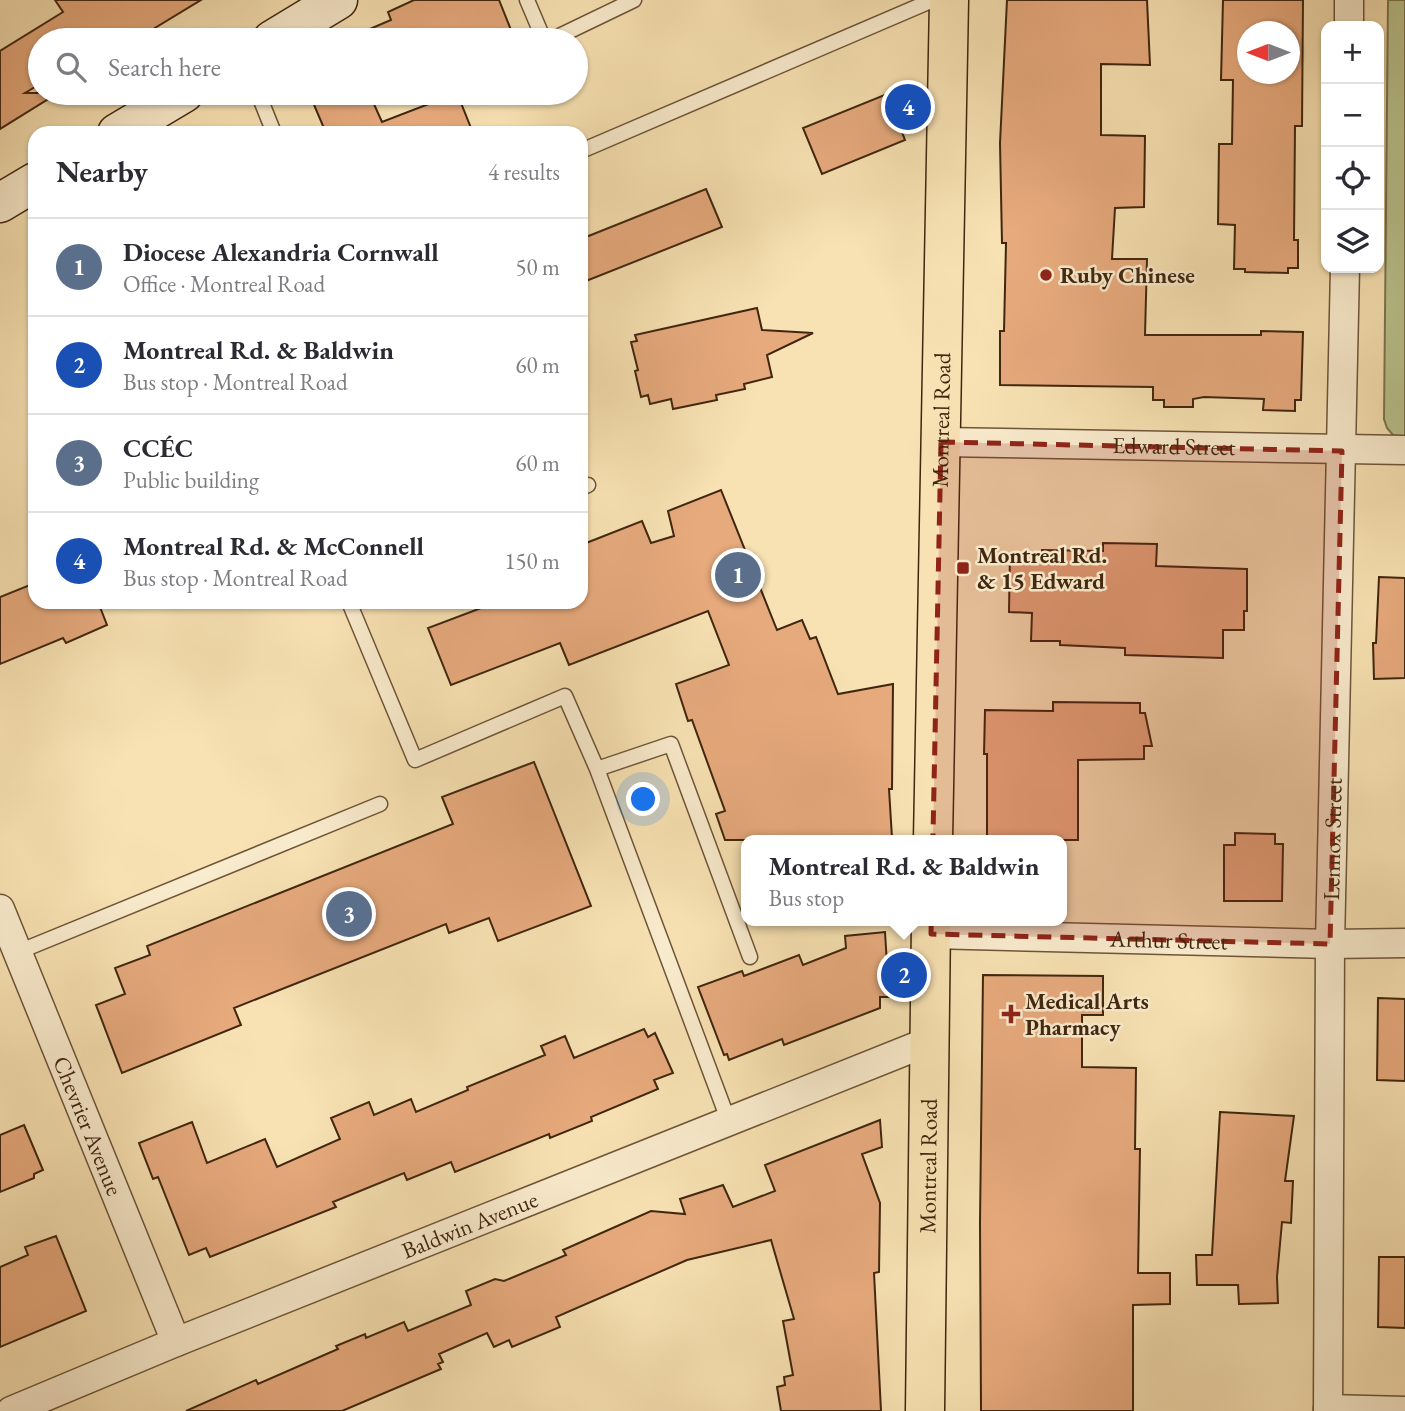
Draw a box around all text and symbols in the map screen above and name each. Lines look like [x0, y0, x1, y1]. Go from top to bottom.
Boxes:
north arrow [1237, 21, 1300, 84]
map controls [1321, 21, 1384, 273]
button: + [1321, 21, 1384, 84]
search box [28, 28, 588, 105]
icon: search [52, 48, 90, 86]
text: Search here [108, 50, 221, 84]
pin: 4 [885, 81, 931, 133]
button: − [1321, 84, 1384, 147]
button: locate [1321, 147, 1384, 210]
text: Nearby [56, 152, 148, 191]
text: 4 results [488, 157, 560, 187]
button: layers [1321, 210, 1384, 273]
text: Diocese Alexandria Cornwall [123, 235, 439, 269]
text: 1 [73, 252, 85, 282]
text: 50 m [515, 252, 560, 282]
place label: Ruby Chinese [1060, 260, 1195, 290]
marker: Ruby Chinese [1038, 267, 1054, 283]
text: Office · Montreal Road [123, 269, 325, 299]
text: Montreal Rd. & Baldwin [123, 333, 394, 367]
text: 2 [73, 350, 85, 380]
text: 60 m [515, 350, 560, 380]
street label: Montreal Road [925, 352, 957, 488]
text: Bus stop · Montreal Road [123, 367, 348, 397]
street label: Edward Street [1112, 430, 1237, 462]
text: CCÉC [123, 431, 193, 465]
text: 3 [73, 448, 85, 478]
text: 60 m [515, 448, 560, 478]
text: Public building [123, 465, 259, 495]
text: Montreal Rd. & McConnell [123, 529, 424, 563]
place label: Montreal Rd. & 15 Edward [977, 540, 1107, 596]
text: 4 [73, 546, 85, 576]
text: 150 m [504, 546, 560, 576]
pin: 1 [715, 549, 761, 601]
marker: Montreal Rd. & 15 Edward [955, 560, 971, 576]
text: Bus stop · Montreal Road [123, 563, 348, 593]
street label: Lennox Street [1316, 777, 1349, 901]
your location [626, 782, 660, 816]
popup [741, 835, 1067, 926]
text: Montreal Rd. & Baldwin [769, 849, 1039, 883]
text: Bus stop [769, 883, 844, 913]
pin: 3 [326, 888, 372, 940]
street label: Arthur Street [1109, 923, 1229, 956]
pin: 2 [881, 949, 927, 1001]
place label: Medical Arts Pharmacy [1025, 986, 1149, 1042]
marker: Medical Arts Pharmacy [1003, 1006, 1019, 1022]
street label: Chevrier Avenue [46, 1052, 130, 1200]
street label: Montreal Road [912, 1098, 944, 1234]
street label: Baldwin Avenue [397, 1184, 542, 1265]

